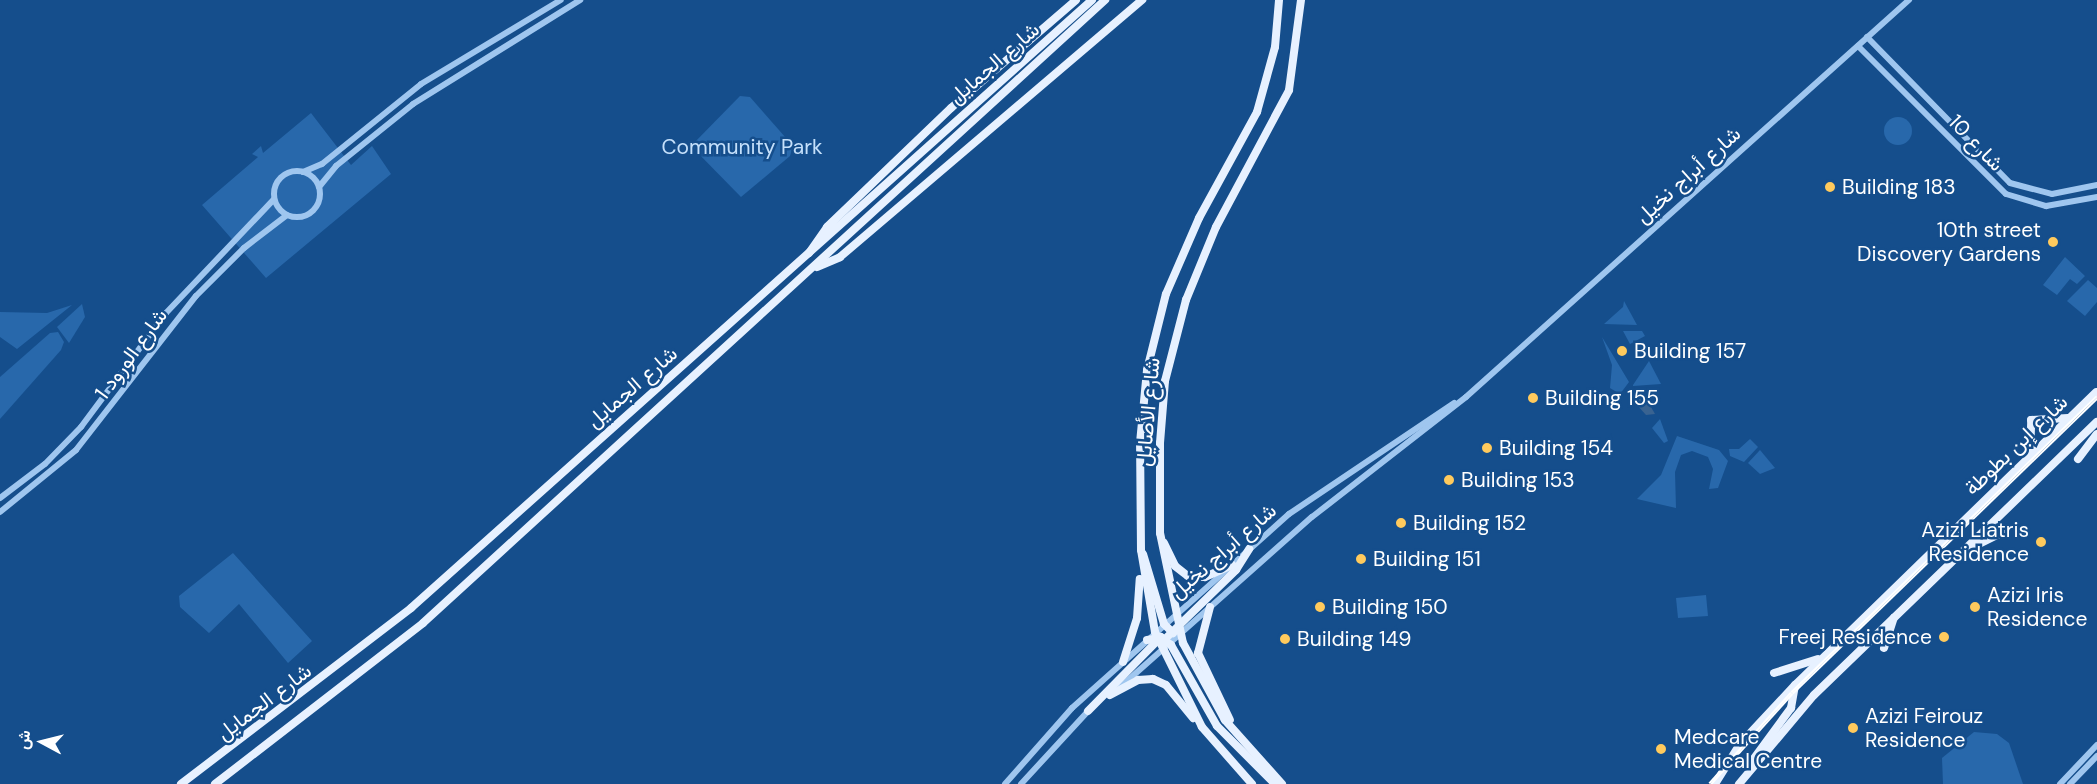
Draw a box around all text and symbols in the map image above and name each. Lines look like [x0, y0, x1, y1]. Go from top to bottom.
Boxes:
street label: شارع الجمايل [944, 17, 1044, 109]
street label: شارع 10 [1943, 110, 2009, 176]
street label: شارع أبراج نخيل [1630, 121, 1746, 229]
park label: Community Park [661, 134, 823, 160]
place label: Building 183 [1842, 174, 1956, 200]
marker: Building 183 [1823, 180, 1837, 194]
place label: 10th street Discovery Gardens [1857, 217, 2041, 267]
marker: 10th street Discovery Gardens [2046, 235, 2060, 249]
street label: شارع الورود 1 [90, 304, 172, 404]
place label: Building 157 [1634, 338, 1746, 364]
street label: شارع الجمايل [582, 341, 682, 433]
marker: Building 157 [1615, 344, 1629, 358]
street label: شارع الأصايل [1131, 357, 1165, 467]
place label: Building 155 [1545, 385, 1659, 411]
street label: شارع إبن بطوطة [1959, 389, 2073, 501]
marker: Building 155 [1526, 391, 1540, 405]
place label: Building 154 [1499, 435, 1613, 461]
marker: Building 154 [1480, 441, 1494, 455]
place label: Building 153 [1461, 467, 1575, 493]
marker: Building 153 [1442, 473, 1456, 487]
street label: شارع أبراج نخيل [1165, 498, 1281, 604]
place label: Building 152 [1413, 510, 1526, 536]
marker: Building 152 [1394, 516, 1408, 530]
place label: Azizi Liatris Residence [1921, 517, 2029, 567]
marker: Azizi Liatris Residence [2034, 535, 2048, 549]
place label: Building 151 [1373, 546, 1481, 572]
marker: Building 151 [1354, 552, 1368, 566]
place label: Azizi Iris Residence [1987, 582, 2087, 632]
place label: Building 150 [1332, 594, 1448, 620]
marker: Building 150 [1313, 600, 1327, 614]
marker: Azizi Iris Residence [1968, 600, 1982, 614]
place label: Freej Residence [1778, 624, 1932, 650]
place label: Building 149 [1297, 626, 1411, 652]
marker: Freej Residence [1937, 630, 1951, 644]
marker: Building 149 [1278, 632, 1292, 646]
street label: شارع الجمايل [212, 658, 316, 746]
place label: Azizi Feirouz Residence [1865, 703, 1983, 753]
north arrow [12, 712, 72, 772]
marker: Azizi Feirouz Residence [1846, 721, 1860, 735]
place label: Medcare Medical Centre [1674, 724, 1822, 774]
text: ش [12, 729, 35, 751]
marker: Medcare Medical Centre [1652, 740, 1670, 758]

